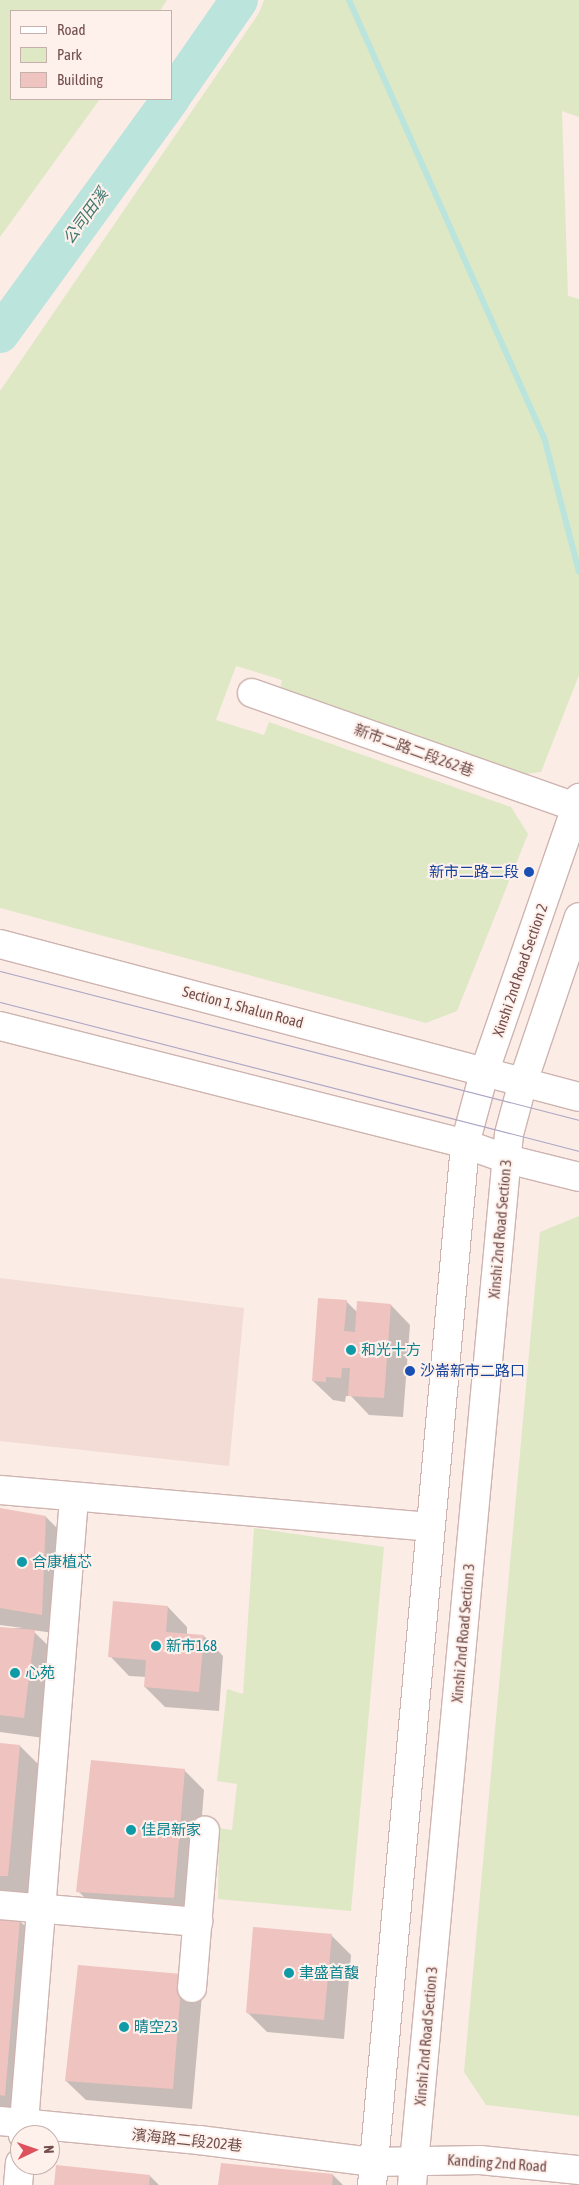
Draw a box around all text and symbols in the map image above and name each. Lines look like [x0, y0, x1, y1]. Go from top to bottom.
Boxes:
legend [10, 10, 172, 100]
text: Road [57, 21, 86, 38]
text: Park [57, 46, 82, 63]
text: Building [57, 71, 103, 88]
water label: 公司田溪 [58, 184, 112, 248]
street label: 新市二路二段262巷 [352, 720, 476, 780]
place label: 新市二路二段 [429, 863, 519, 881]
marker: 新市二路二段 [523, 866, 535, 878]
street label: Xinshi 2nd Road Section 2 [489, 901, 551, 1039]
street label: Section 1, Shalun Road [181, 982, 305, 1032]
street label: Xinshi 2nd Road Section 3 [485, 1159, 515, 1299]
place label: 和光十方 [361, 1341, 421, 1359]
marker: 和光十方 [345, 1344, 357, 1356]
place label: 沙崙新市二路口 [420, 1362, 525, 1380]
marker: 沙崙新市二路口 [404, 1365, 416, 1377]
place label: 合康植芯 [32, 1553, 92, 1571]
marker: 合康植芯 [16, 1556, 28, 1568]
street label: Xinshi 2nd Road Section 3 [448, 1563, 478, 1703]
place label: 新市168 [166, 1637, 217, 1655]
marker: 新市168 [150, 1640, 162, 1652]
place label: 心苑 [25, 1664, 55, 1682]
marker: 心苑 [9, 1667, 21, 1679]
place label: 佳昂新家 [141, 1821, 201, 1839]
marker: 佳昂新家 [125, 1824, 137, 1836]
place label: 聿盛首馥 [299, 1964, 359, 1982]
street label: Xinshi 2nd Road Section 3 [411, 1966, 441, 2106]
marker: 聿盛首馥 [283, 1967, 295, 1979]
place label: 晴空23 [134, 2018, 178, 2036]
marker: 晴空23 [118, 2021, 130, 2033]
north arrow [10, 2125, 60, 2175]
street label: 濱海路二段202巷 [131, 2125, 243, 2155]
text: N [41, 2145, 57, 2154]
street label: Kanding 2nd Road [447, 2151, 547, 2175]

